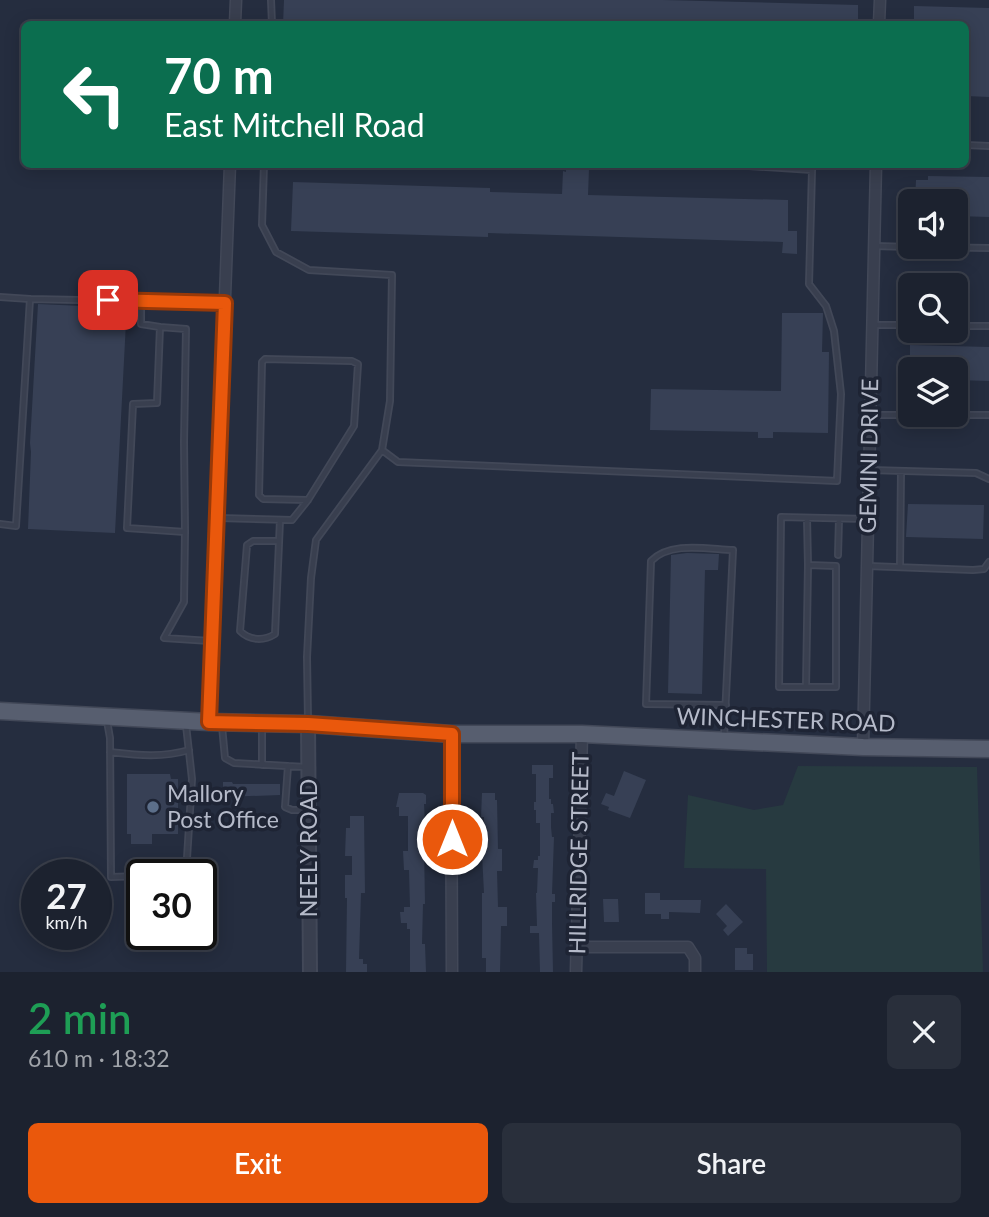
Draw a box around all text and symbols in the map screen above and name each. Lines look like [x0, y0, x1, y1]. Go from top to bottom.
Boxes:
text: 70 m [164, 46, 274, 104]
icon: left [49, 49, 140, 140]
text: East Mitchell Road [164, 105, 425, 144]
map controls [898, 189, 968, 427]
button: sound [898, 189, 968, 259]
pin [78, 270, 138, 330]
button: search [898, 273, 968, 343]
icon: arrive [89, 281, 127, 319]
button: layers [898, 357, 968, 427]
street label: GEMINI DRIVE [853, 378, 883, 534]
street label: WINCHESTER ROAD [676, 701, 896, 737]
street label: HILLRIDGE STREET [562, 751, 594, 954]
place label: Mallory Post Office [167, 779, 279, 833]
street label: NEELY ROAD [294, 779, 322, 917]
marker: Mallory Post Office [145, 799, 161, 815]
position arrow [415, 802, 489, 876]
speed limit sign: 30 [126, 859, 217, 950]
text: 27 [46, 874, 87, 916]
text: km/h [45, 911, 88, 933]
text: 2 min [28, 993, 132, 1043]
button: close [887, 995, 961, 1069]
text: 610 m · 18:32 [28, 1044, 170, 1072]
button: Exit [28, 1123, 488, 1203]
button: Share [502, 1123, 961, 1203]

